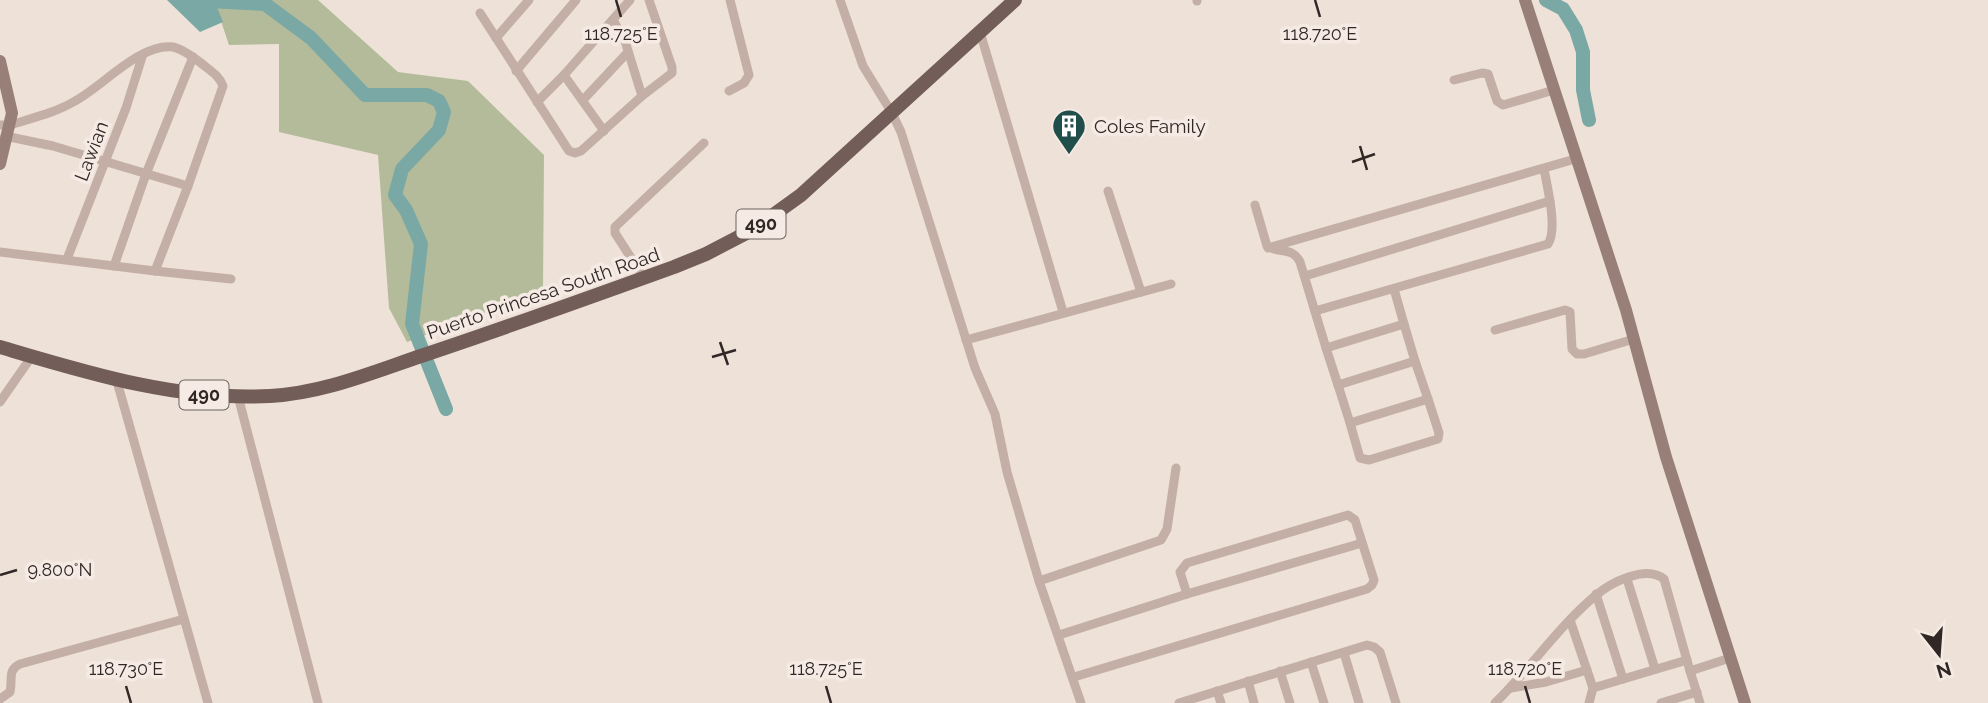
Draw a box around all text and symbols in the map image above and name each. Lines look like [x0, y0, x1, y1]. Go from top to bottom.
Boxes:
text: 118.725°E [584, 23, 658, 44]
text: 118.720°E [1283, 23, 1357, 44]
building icon: Coles Family [1050, 107, 1088, 156]
place label: Coles Family [1094, 115, 1206, 137]
street label: Lawian [70, 118, 112, 184]
road number: 490 [736, 210, 786, 238]
street label: Puerto Princesa South Road [424, 243, 662, 343]
road number: 490 [180, 380, 228, 410]
text: 9.800°N [28, 559, 92, 580]
north arrow [1904, 619, 1974, 689]
text: 118.730°E [89, 658, 163, 679]
text: 118.725°E [789, 658, 863, 679]
text: 118.720°E [1488, 658, 1562, 679]
text: N [1934, 658, 1954, 683]

